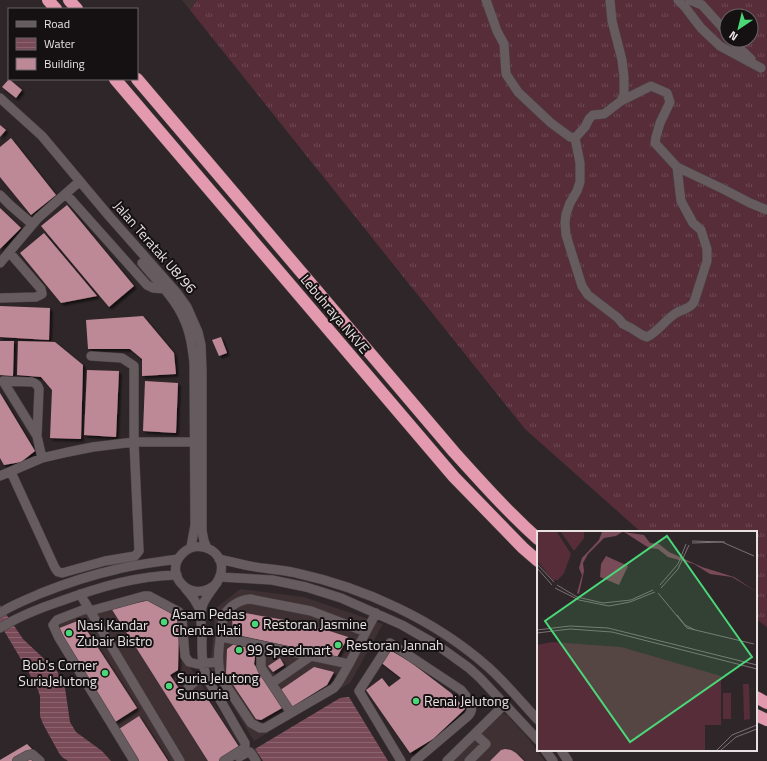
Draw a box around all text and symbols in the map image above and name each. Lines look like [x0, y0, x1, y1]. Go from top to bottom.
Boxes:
legend [8, 8, 138, 80]
north arrow [719, 8, 759, 48]
text: Road [44, 14, 70, 33]
text: N [726, 27, 741, 45]
text: Water [44, 34, 75, 53]
text: Building [44, 54, 85, 73]
street label: Jalan Teratak U8/96 [109, 196, 202, 298]
street label: Lebuhraya NKVE [296, 269, 375, 358]
inset map [537, 531, 757, 751]
place label: Asam Pedas Chenta Hati [172, 603, 245, 640]
place label: Restoran Jasmine [263, 613, 367, 634]
place label: Nasi Kandar Zubair Bistro [77, 614, 152, 651]
marker: Asam Pedas Chenta Hati [159, 617, 169, 627]
marker: Restoran Jasmine [250, 619, 260, 629]
marker: Nasi Kandar Zubair Bistro [64, 628, 74, 638]
place label: Restoran Jannah [346, 634, 443, 655]
place label: 99 Speedmart [247, 639, 331, 660]
marker: Restoran Jannah [333, 640, 343, 650]
marker: 99 Speedmart [234, 645, 244, 655]
place label: Bob's Corner SuriaJelutong [18, 654, 97, 691]
place label: Suria Jelutong Sunsuria [177, 667, 259, 704]
marker: Bob's Corner SuriaJelutong [100, 668, 110, 678]
marker: Suria Jelutong Sunsuria [164, 681, 174, 691]
place label: Renai Jelutong [424, 690, 509, 711]
marker: Renai Jelutong [411, 696, 421, 706]

